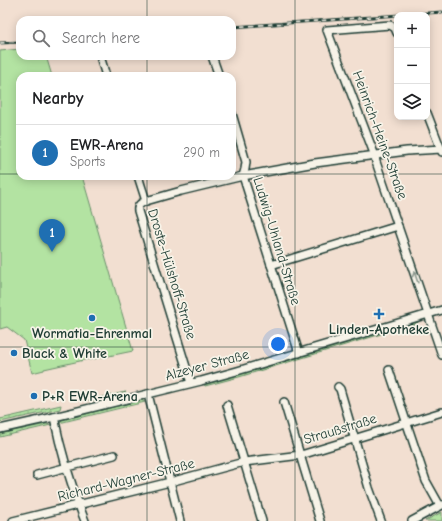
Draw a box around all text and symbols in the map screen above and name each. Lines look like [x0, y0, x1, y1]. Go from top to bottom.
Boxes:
map controls [394, 12, 430, 120]
button: + [394, 12, 430, 48]
search box [16, 16, 236, 60]
icon: search [30, 27, 52, 49]
text: Search here [62, 29, 140, 47]
button: − [394, 48, 430, 84]
street label: Heinrich-Heine-Straße [349, 68, 411, 202]
button: layers [394, 84, 430, 120]
text: Nearby [32, 89, 83, 108]
text: EWR-Arena [70, 136, 144, 154]
text: 1 [42, 145, 48, 160]
text: 290 m [183, 145, 220, 160]
text: Sports [70, 154, 105, 169]
street label: Ludwig-Uhland-Straße [249, 175, 305, 307]
street label: Droste-Hülshoff-Straße [144, 207, 200, 341]
pin: 1 [39, 219, 65, 252]
one-way arrow [411, 272, 419, 284]
marker: Linden-Apotheke [374, 309, 384, 319]
marker: Wormatia-Ehrenmal [87, 313, 97, 323]
place label: Linden-Apotheke [329, 321, 429, 338]
place label: Wormatia-Ehrenmal [32, 325, 152, 342]
your location [268, 334, 288, 354]
place label: Black & White [22, 345, 107, 362]
street label: Alzeyer Straße [163, 346, 251, 384]
marker: Black & White [9, 348, 19, 358]
place label: P+R EWR-Arena [42, 388, 138, 405]
marker: P+R EWR-Arena [29, 391, 39, 401]
street label: Straußstraße [301, 410, 379, 448]
street label: Richard-Wagner-Straße [56, 455, 196, 505]

